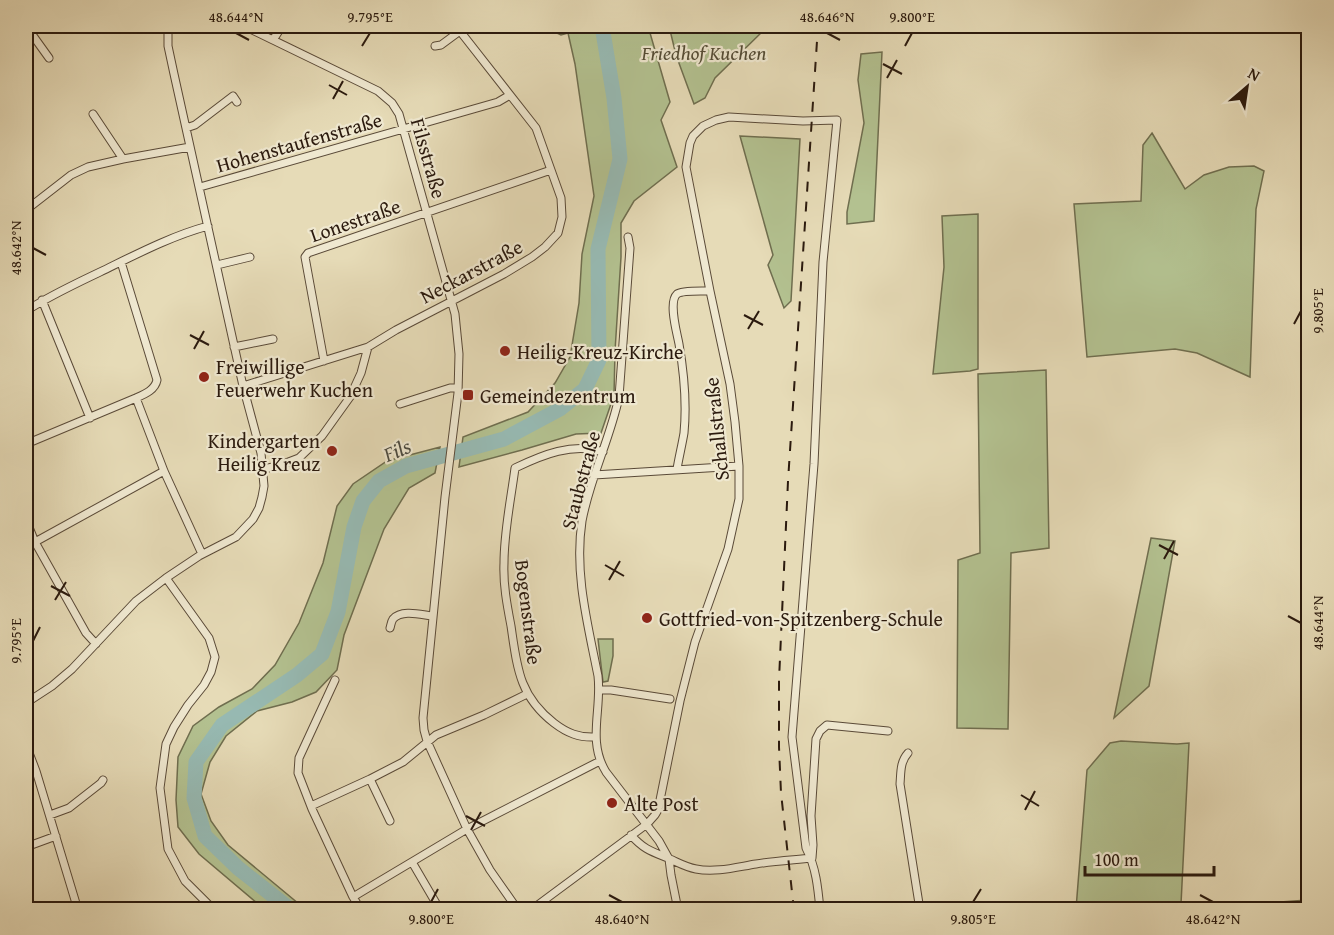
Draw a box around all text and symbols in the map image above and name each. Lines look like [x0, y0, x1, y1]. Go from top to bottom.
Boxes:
text: 48.644°N [209, 6, 264, 27]
text: 9.795°E [347, 6, 393, 27]
text: 48.646°N [800, 6, 855, 27]
text: 9.800°E [889, 6, 935, 27]
park label: Friedhof Kuchen [641, 38, 766, 67]
north arrow [1217, 57, 1277, 117]
text: N [1244, 61, 1265, 87]
street label: Hohenstaufenstraße [213, 104, 385, 180]
street label: Filsstraße [404, 114, 454, 202]
street label: Lonestraße [306, 191, 404, 249]
text: 48.642°N [5, 220, 26, 275]
street label: Neckarstraße [415, 232, 527, 310]
text: 9.805°E [1307, 288, 1328, 334]
place label: Heilig-Kreuz-Kirche [517, 337, 683, 366]
marker: Heilig-Kreuz-Kirche [498, 344, 512, 358]
place label: Freiwillige Feuerwehr Kuchen [216, 352, 373, 404]
marker: Freiwillige Feuerwehr Kuchen [197, 370, 211, 384]
street label: Schallstraße [696, 376, 736, 482]
place label: Gemeindezentrum [480, 381, 636, 410]
marker: Gemeindezentrum [461, 388, 475, 402]
place label: Kindergarten Heilig Kreuz [208, 426, 320, 478]
street label: Staubstraße [553, 427, 607, 533]
water label: Fils [377, 430, 416, 470]
marker: Kindergarten Heilig Kreuz [325, 444, 339, 458]
street label: Bogenstraße [508, 558, 550, 666]
text: 48.644°N [1307, 595, 1328, 650]
place label: Gottfried-von-Spitzenberg-Schule [659, 604, 943, 633]
marker: Gottfried-von-Spitzenberg-Schule [640, 611, 654, 625]
text: 9.795°E [5, 618, 26, 664]
place label: Alte Post [624, 789, 699, 818]
marker: Alte Post [605, 796, 619, 810]
scale bar [1085, 839, 1214, 877]
text: 100 m [1094, 846, 1139, 873]
text: 9.800°E [408, 908, 454, 929]
text: 48.640°N [595, 908, 650, 929]
text: 9.805°E [950, 908, 996, 929]
text: 48.642°N [1186, 908, 1241, 929]

